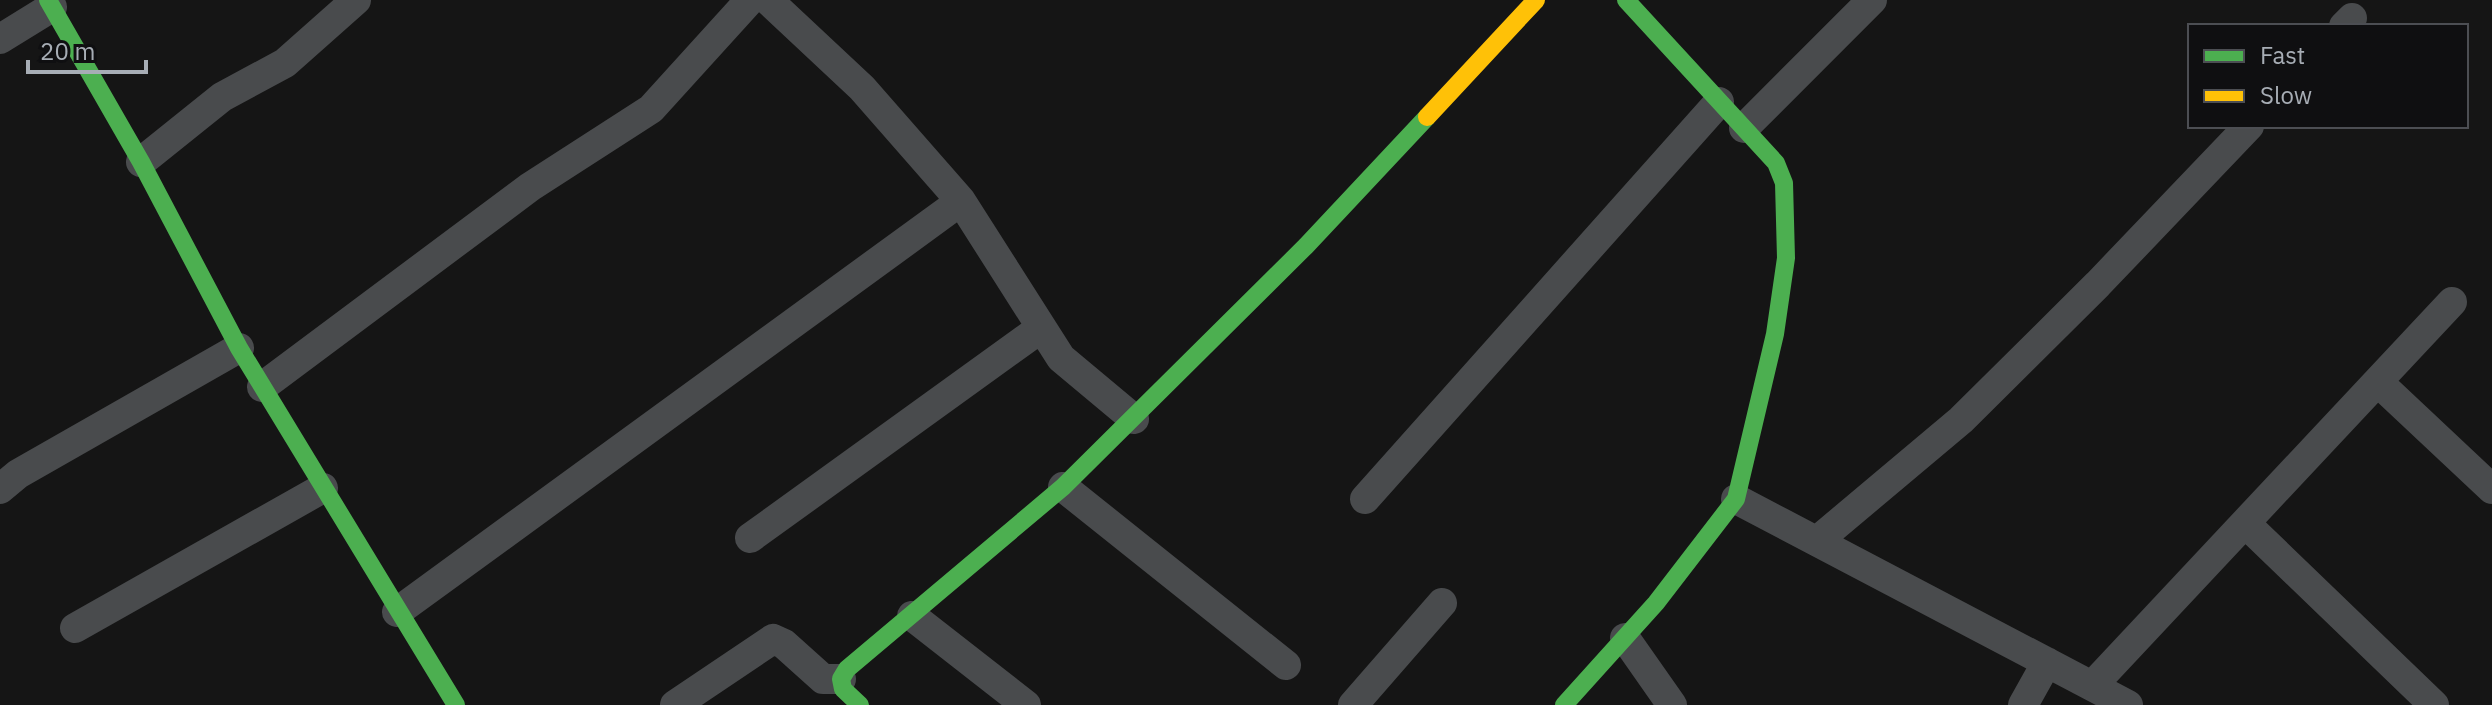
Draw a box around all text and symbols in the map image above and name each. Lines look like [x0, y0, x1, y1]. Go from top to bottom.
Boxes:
scale bar [28, 24, 146, 74]
legend [2188, 24, 2468, 128]
text: 20 m [40, 35, 95, 67]
text: Fast [2260, 39, 2305, 71]
text: Slow [2260, 79, 2312, 111]

